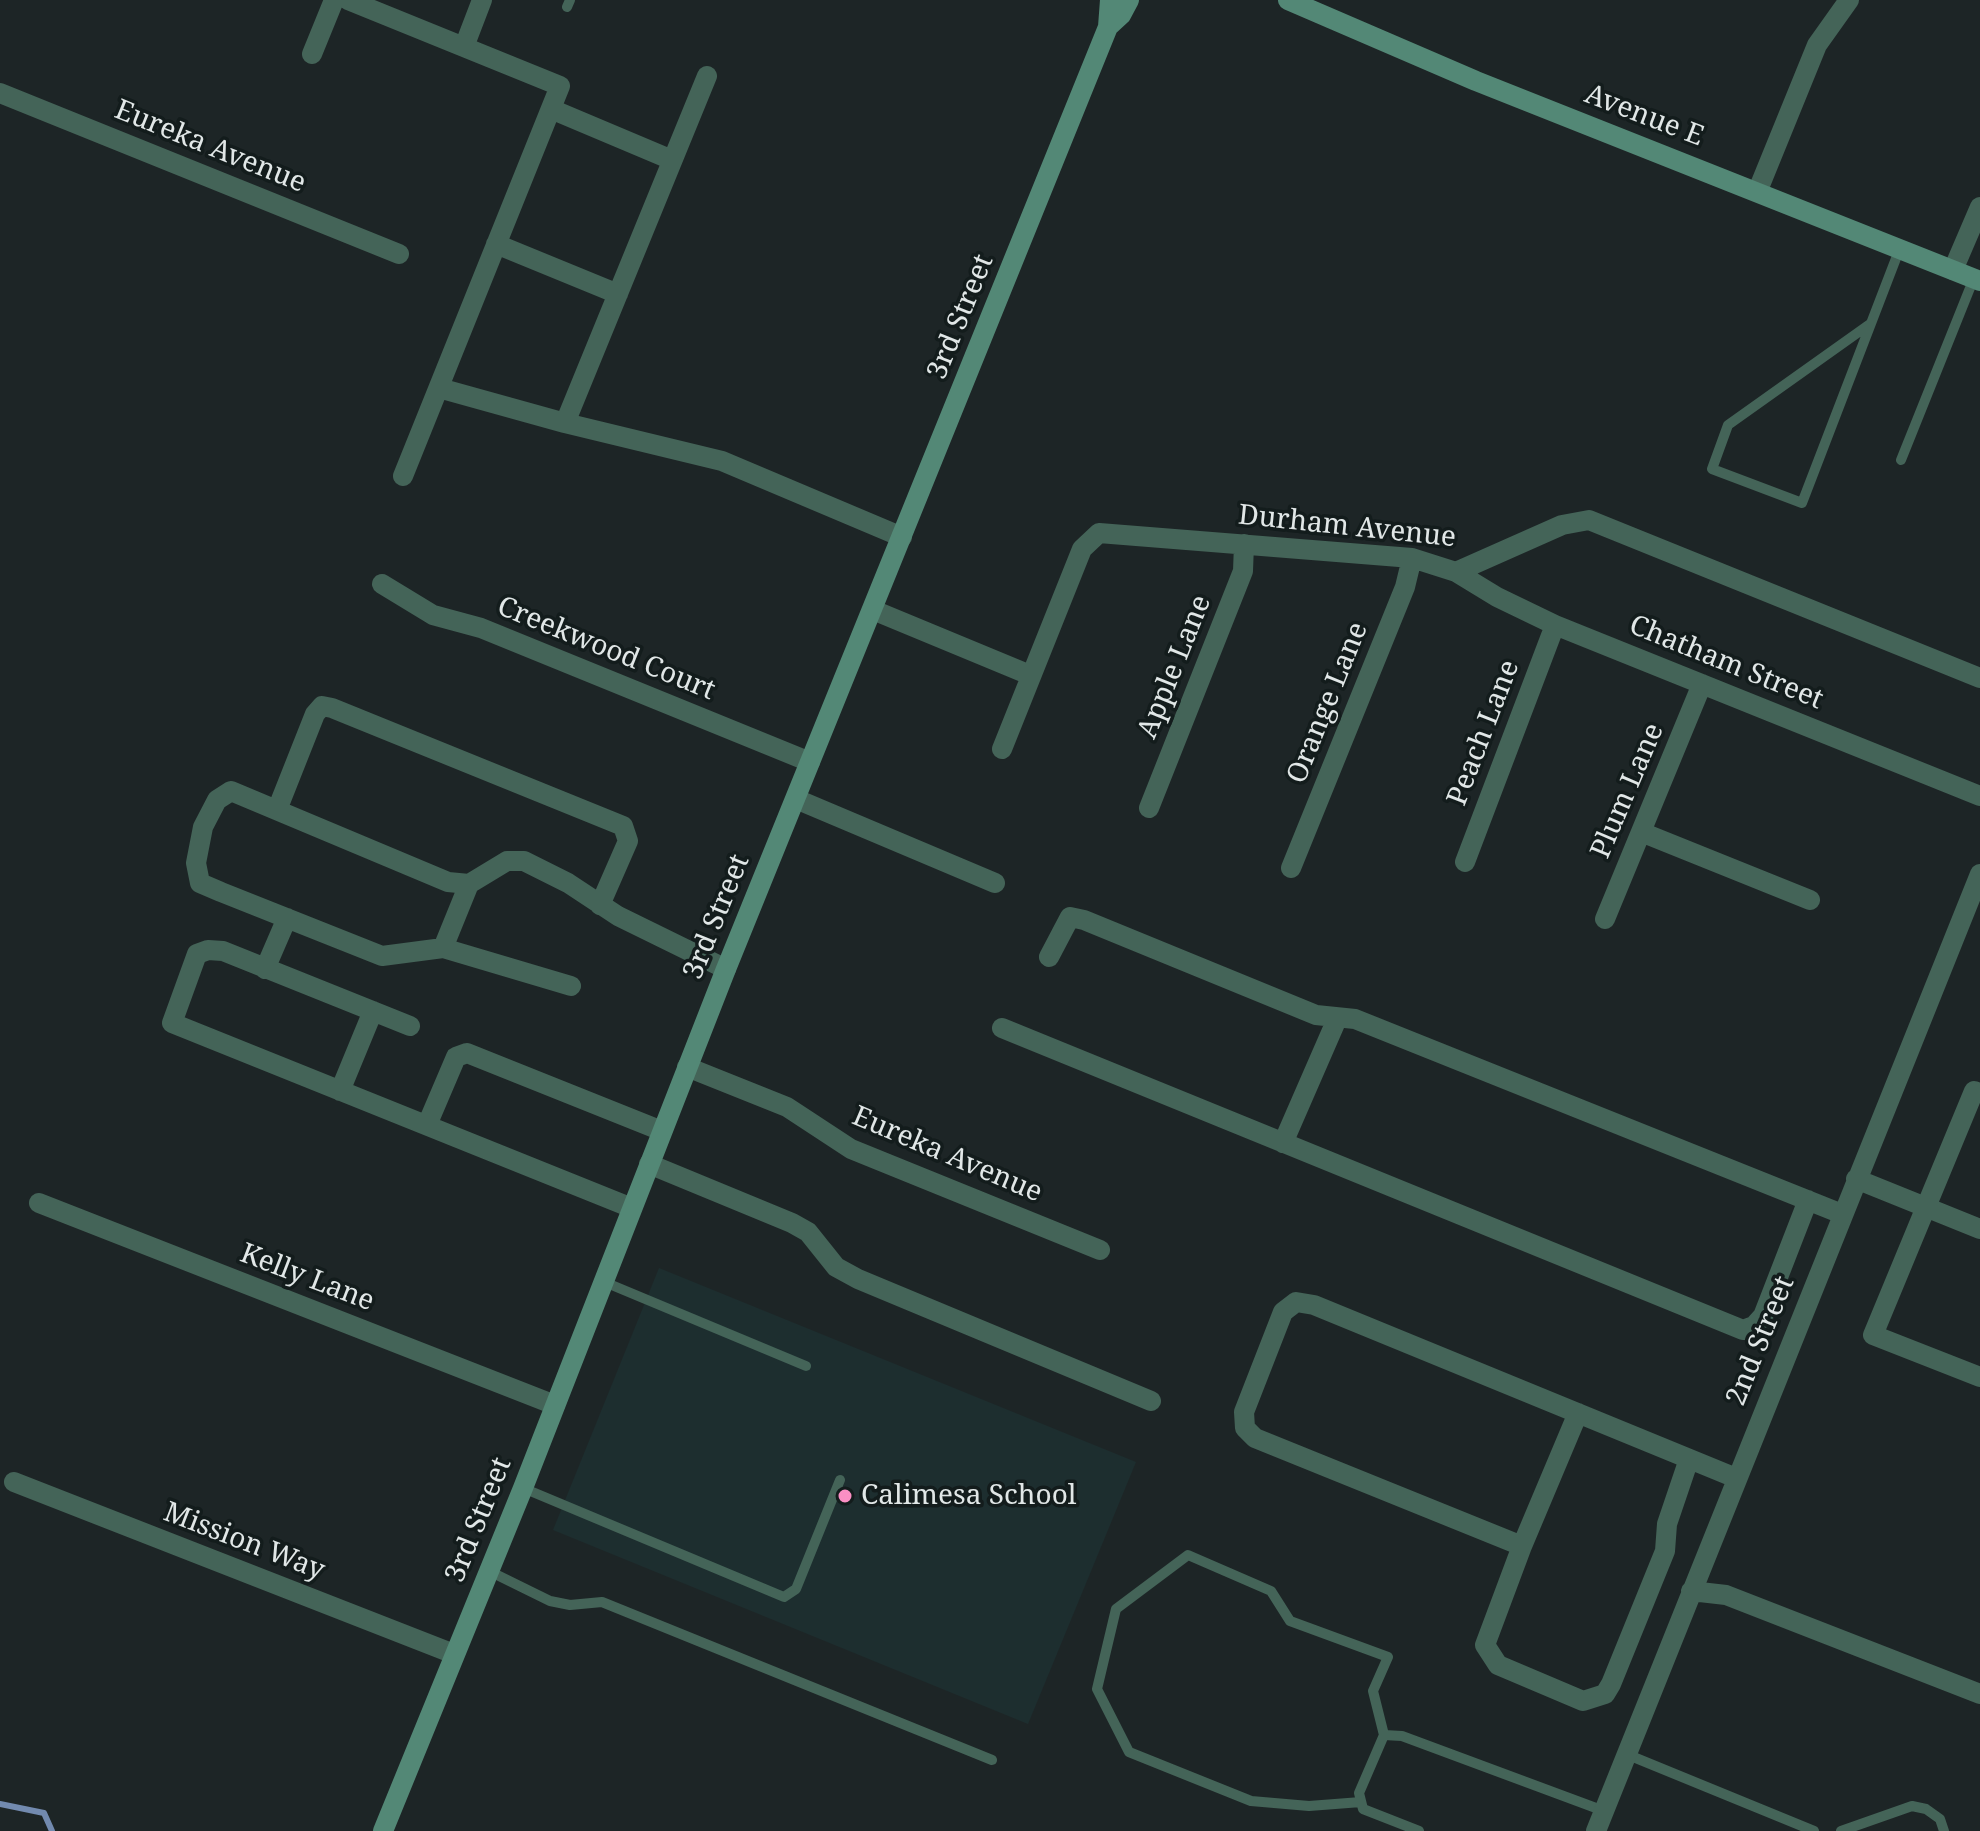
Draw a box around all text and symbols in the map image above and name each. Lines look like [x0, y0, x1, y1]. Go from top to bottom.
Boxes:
street label: Avenue E [1580, 78, 1708, 154]
street label: Eureka Avenue [110, 93, 310, 201]
street label: 3rd Street [921, 250, 1001, 384]
street label: Durham Avenue [1237, 499, 1457, 555]
street label: Creekwood Court [492, 590, 720, 708]
street label: Apple Lane [1131, 591, 1219, 743]
street label: Chatham Street [1624, 609, 1828, 717]
street label: Orange Lane [1280, 618, 1376, 788]
street label: Peach Lane [1441, 656, 1527, 810]
street label: Plum Lane [1585, 718, 1671, 864]
street label: 3rd Street [677, 850, 757, 984]
street label: Eureka Avenue [847, 1100, 1047, 1210]
street label: Kelly Lane [235, 1237, 379, 1319]
street label: 2nd Street [1720, 1272, 1802, 1410]
street label: 3rd Street [439, 1453, 519, 1587]
place label: Calimesa School [861, 1479, 1076, 1513]
marker: Calimesa School [836, 1487, 854, 1505]
street label: Mission Way [159, 1496, 329, 1588]

